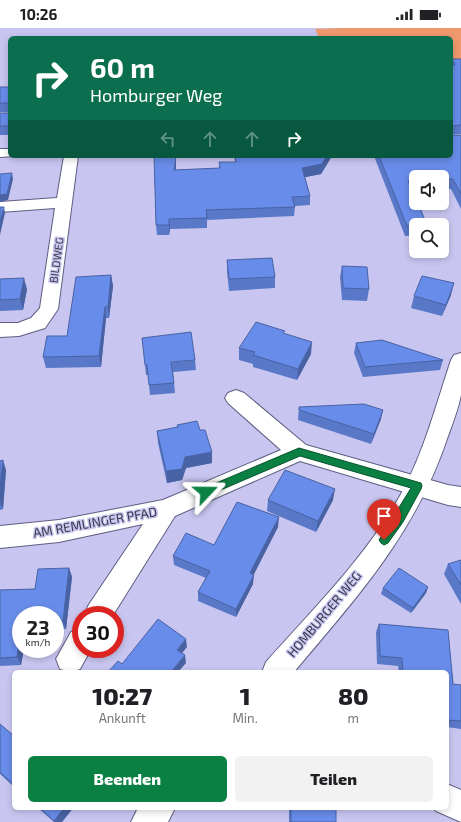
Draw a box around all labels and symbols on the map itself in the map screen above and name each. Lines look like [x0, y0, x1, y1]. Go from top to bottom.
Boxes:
street label: BILDWEG [46, 236, 66, 284]
position arrow [185, 471, 227, 513]
pin [367, 499, 401, 540]
street label: AM REMLINGER PFAD [32, 503, 158, 541]
street label: HOMBURGER WEG [283, 568, 365, 660]
speed limit sign: 30 [72, 606, 124, 658]

